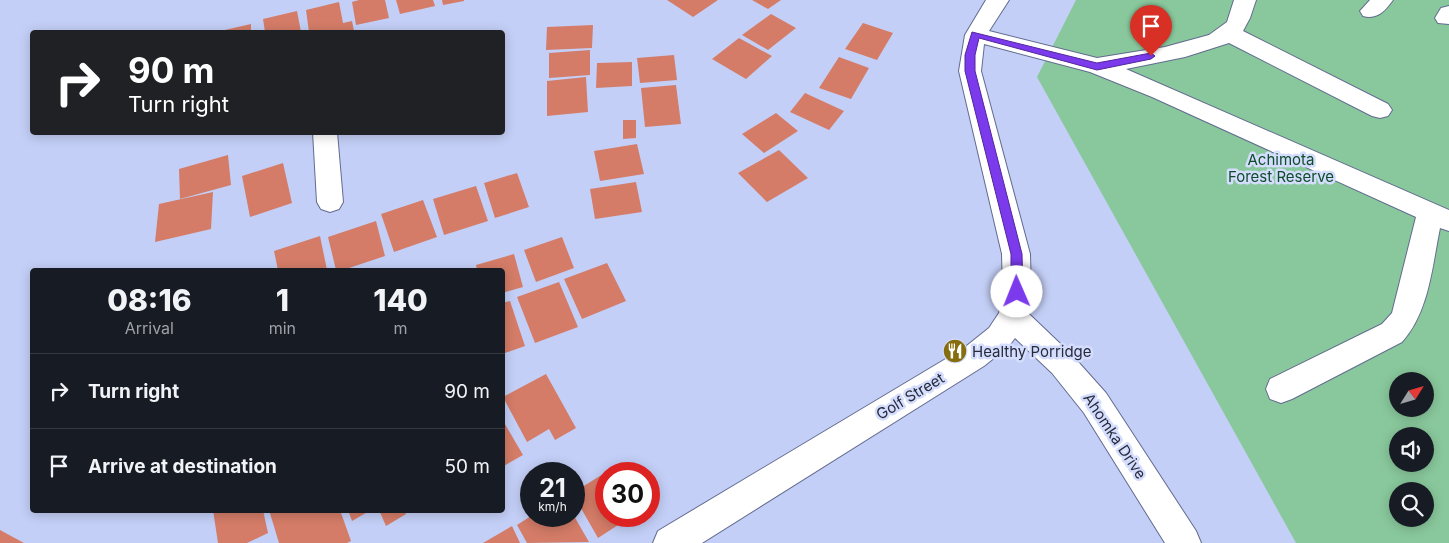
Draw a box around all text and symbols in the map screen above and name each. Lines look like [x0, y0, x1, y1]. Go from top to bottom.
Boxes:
pin [1130, 5, 1172, 56]
icon: arrive [1137, 12, 1165, 40]
text: 90 m [128, 49, 215, 91]
icon: right [45, 50, 110, 115]
text: Turn right [128, 91, 229, 117]
park label: Achimota Forest Reserve [1228, 150, 1334, 186]
position arrow [990, 265, 1042, 317]
text: 08:16 [107, 282, 192, 318]
text: 1 [276, 282, 289, 318]
text: 140 [373, 282, 428, 318]
text: Arrival [125, 318, 174, 338]
text: min [269, 318, 296, 338]
text: m [393, 318, 408, 338]
restaurant icon: Healthy Porridge [942, 338, 968, 364]
place label: Healthy Porridge [972, 342, 1092, 361]
street label: Golf Street [873, 368, 948, 424]
north arrow [1389, 372, 1434, 418]
map controls [1389, 372, 1434, 527]
icon: right [45, 377, 73, 405]
text: Turn right [88, 380, 179, 403]
text: 90 m [444, 380, 490, 403]
street label: Ahomka Drive [1079, 389, 1151, 483]
button: sound [1389, 427, 1434, 472]
icon: arrive [45, 452, 73, 480]
text: Arrive at destination [88, 455, 277, 478]
text: 50 m [444, 455, 490, 478]
speed limit sign: 30 [595, 462, 660, 527]
text: 21 [539, 473, 566, 503]
button: search [1389, 482, 1434, 527]
text: km/h [538, 499, 567, 514]

